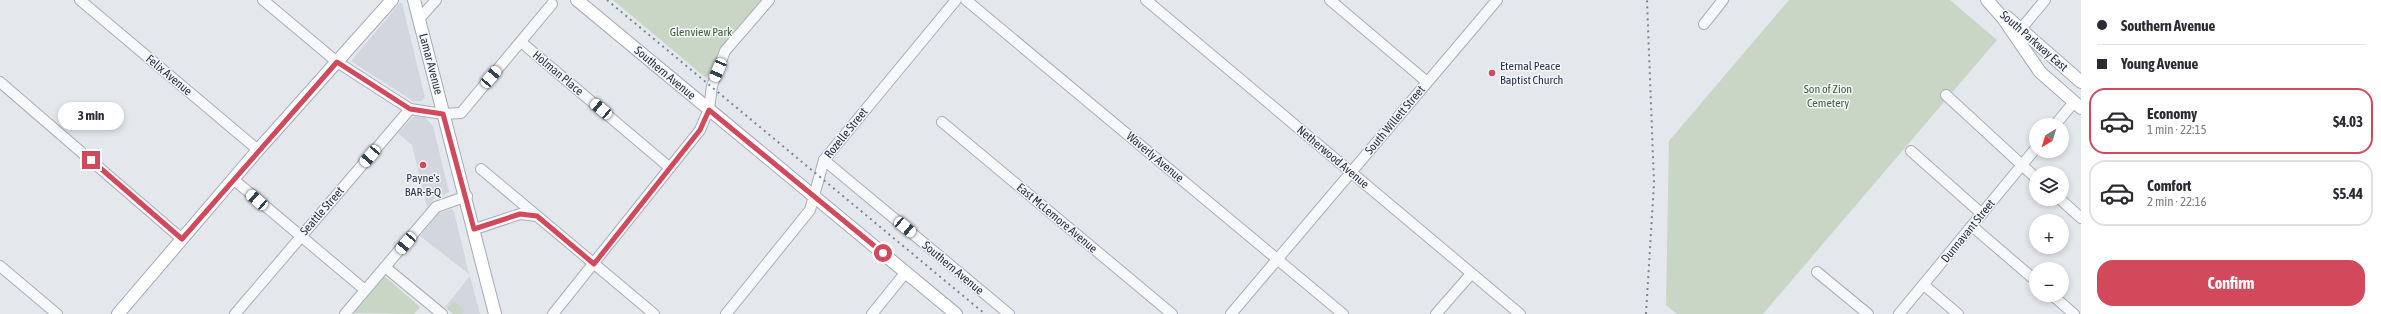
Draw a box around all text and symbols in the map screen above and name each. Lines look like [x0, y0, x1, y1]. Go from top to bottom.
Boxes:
street label: South Parkway East [1997, 8, 2071, 75]
text: Southern Avenue [2121, 17, 2215, 34]
park label: Glenview Park [670, 25, 733, 39]
street label: Lamar Avenue [416, 32, 446, 96]
street label: Southern Avenue [632, 43, 698, 103]
street label: Holman Place [530, 48, 586, 98]
street label: Felix Avenue [143, 52, 195, 98]
text: Young Avenue [2121, 55, 2198, 72]
car [708, 57, 728, 83]
place label: Eternal Peace Baptist Church [1500, 59, 1563, 87]
car [479, 64, 503, 90]
marker: Eternal Peace Baptist Church [1487, 68, 1497, 78]
street label: South Willett Street [1362, 82, 1428, 157]
park label: Son of Zion Cemetery [1804, 82, 1852, 110]
car [588, 97, 614, 121]
callout: 3 min [58, 102, 124, 130]
icon: car [2099, 103, 2135, 139]
street label: Rozelle Street [821, 105, 871, 161]
text: Economy [2147, 105, 2197, 122]
text: 3 min [78, 108, 104, 123]
text: $4.03 [2333, 113, 2363, 130]
north arrow [2029, 118, 2069, 158]
map controls [2029, 118, 2069, 302]
text: 1 min · 22:15 [2147, 122, 2207, 137]
street label: Netherwood Avenue [1294, 123, 1372, 191]
street label: Waverly Avenue [1123, 129, 1187, 185]
car [358, 143, 382, 169]
route end [82, 151, 100, 169]
marker: Payne's BAR-B-Q [418, 160, 428, 170]
button: layers [2029, 166, 2069, 206]
place label: Payne's BAR-B-Q [405, 171, 442, 199]
icon: car [2099, 175, 2135, 211]
text: Comfort [2147, 177, 2191, 194]
street label: East McLemore Avenue [1014, 180, 1100, 256]
street label: Seattle Street [297, 184, 347, 238]
text: $5.44 [2333, 185, 2363, 202]
car [244, 188, 270, 212]
text: 2 min · 22:16 [2147, 194, 2207, 209]
street label: Dunnavant Street [1938, 196, 1998, 265]
button: + [2029, 214, 2069, 254]
car [892, 215, 918, 239]
car [394, 230, 418, 256]
street label: Southern Avenue [920, 238, 986, 298]
route start [874, 244, 892, 262]
button: Confirm [2097, 260, 2365, 306]
button: − [2029, 262, 2069, 302]

